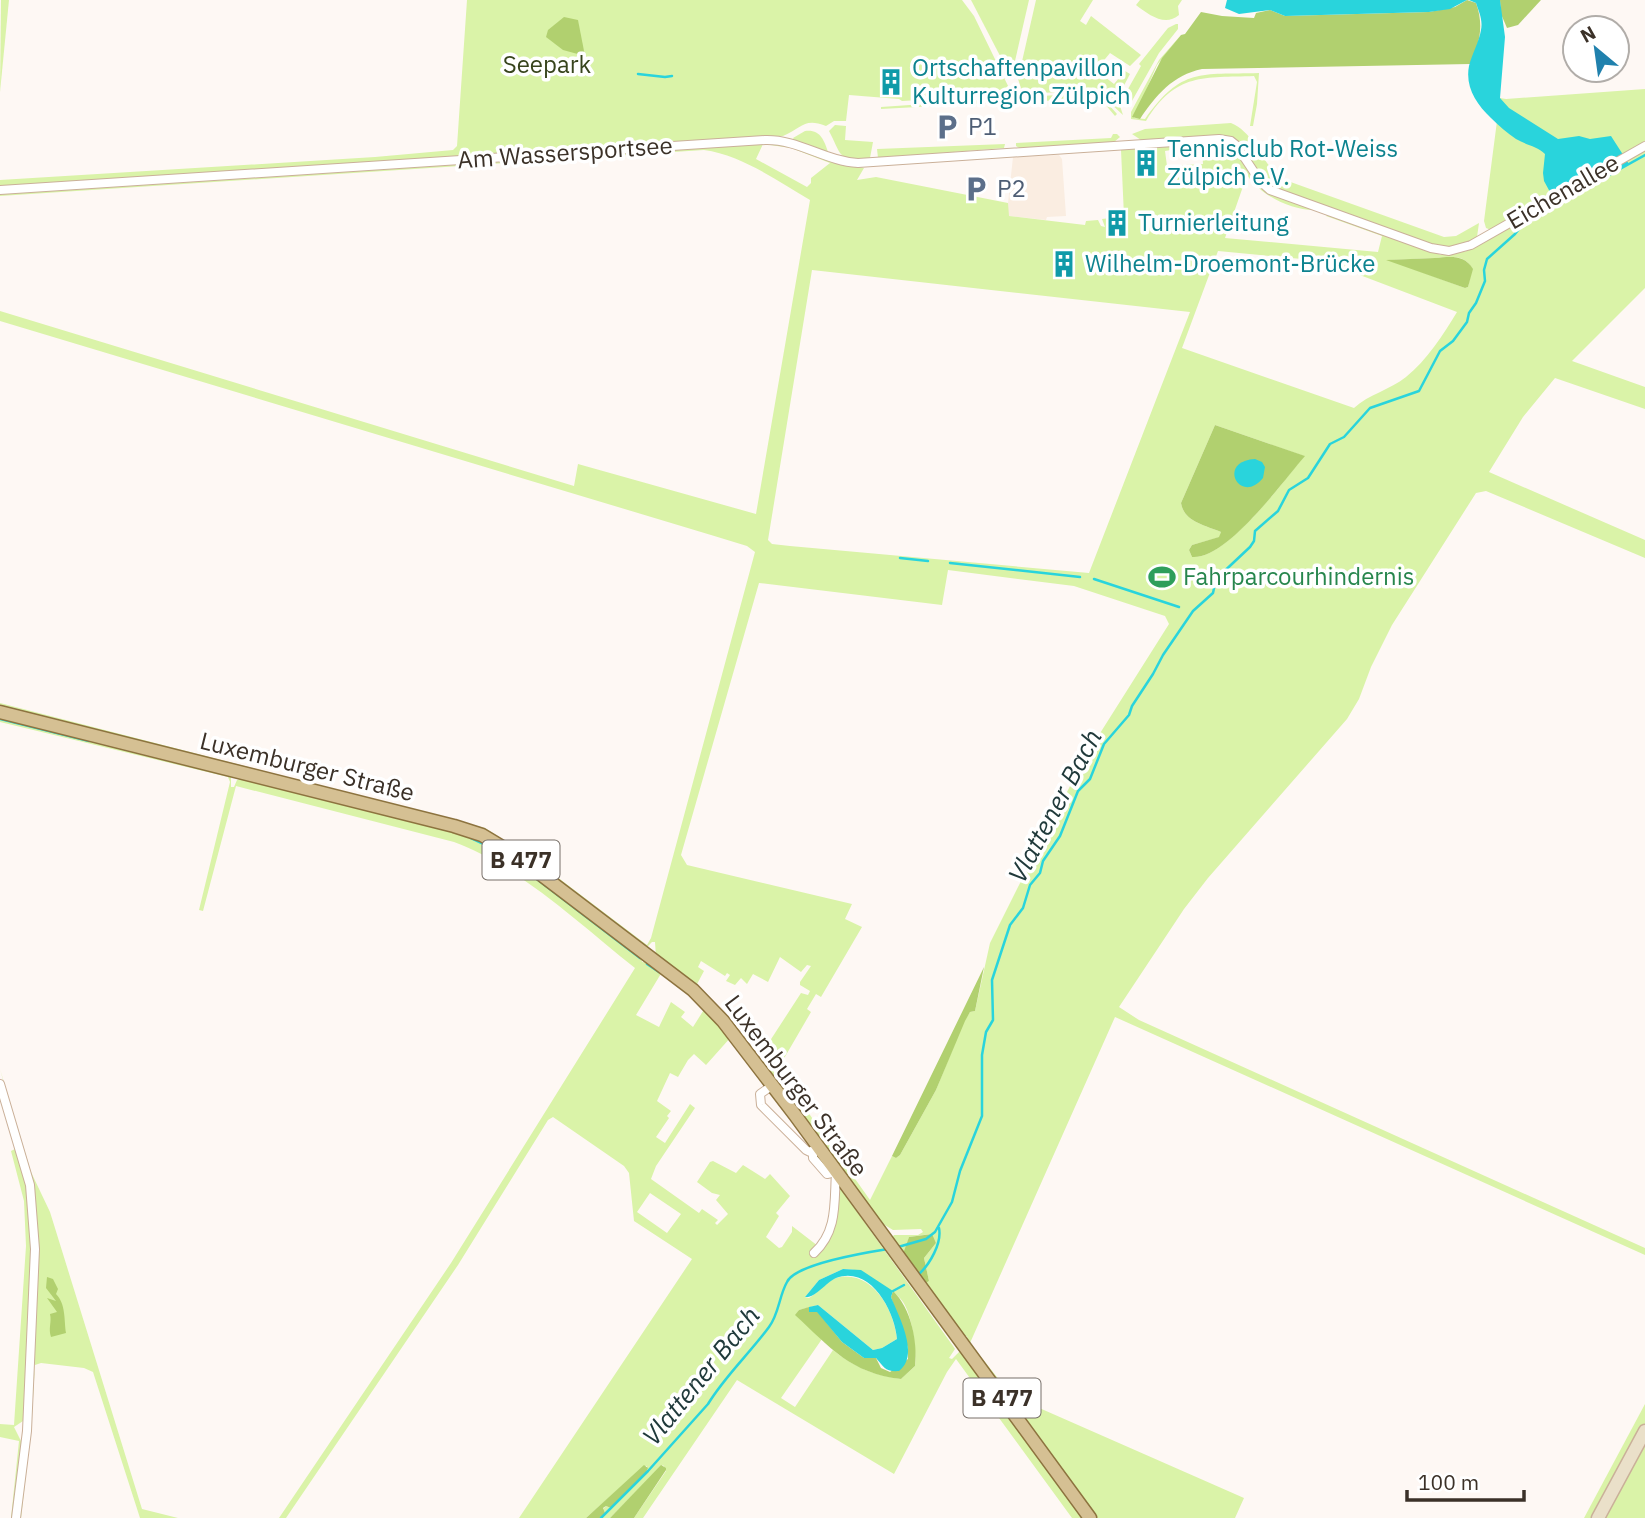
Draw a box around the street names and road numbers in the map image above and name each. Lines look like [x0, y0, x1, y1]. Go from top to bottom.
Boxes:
street label: Am Wassersportsee [456, 129, 674, 175]
street label: Eichenallee [1501, 146, 1624, 236]
street label: Luxemburger Straße [197, 724, 418, 808]
road number: B 477 [482, 840, 560, 880]
street label: Luxemburger Straße [718, 988, 876, 1183]
road number: B 477 [964, 1378, 1040, 1418]

